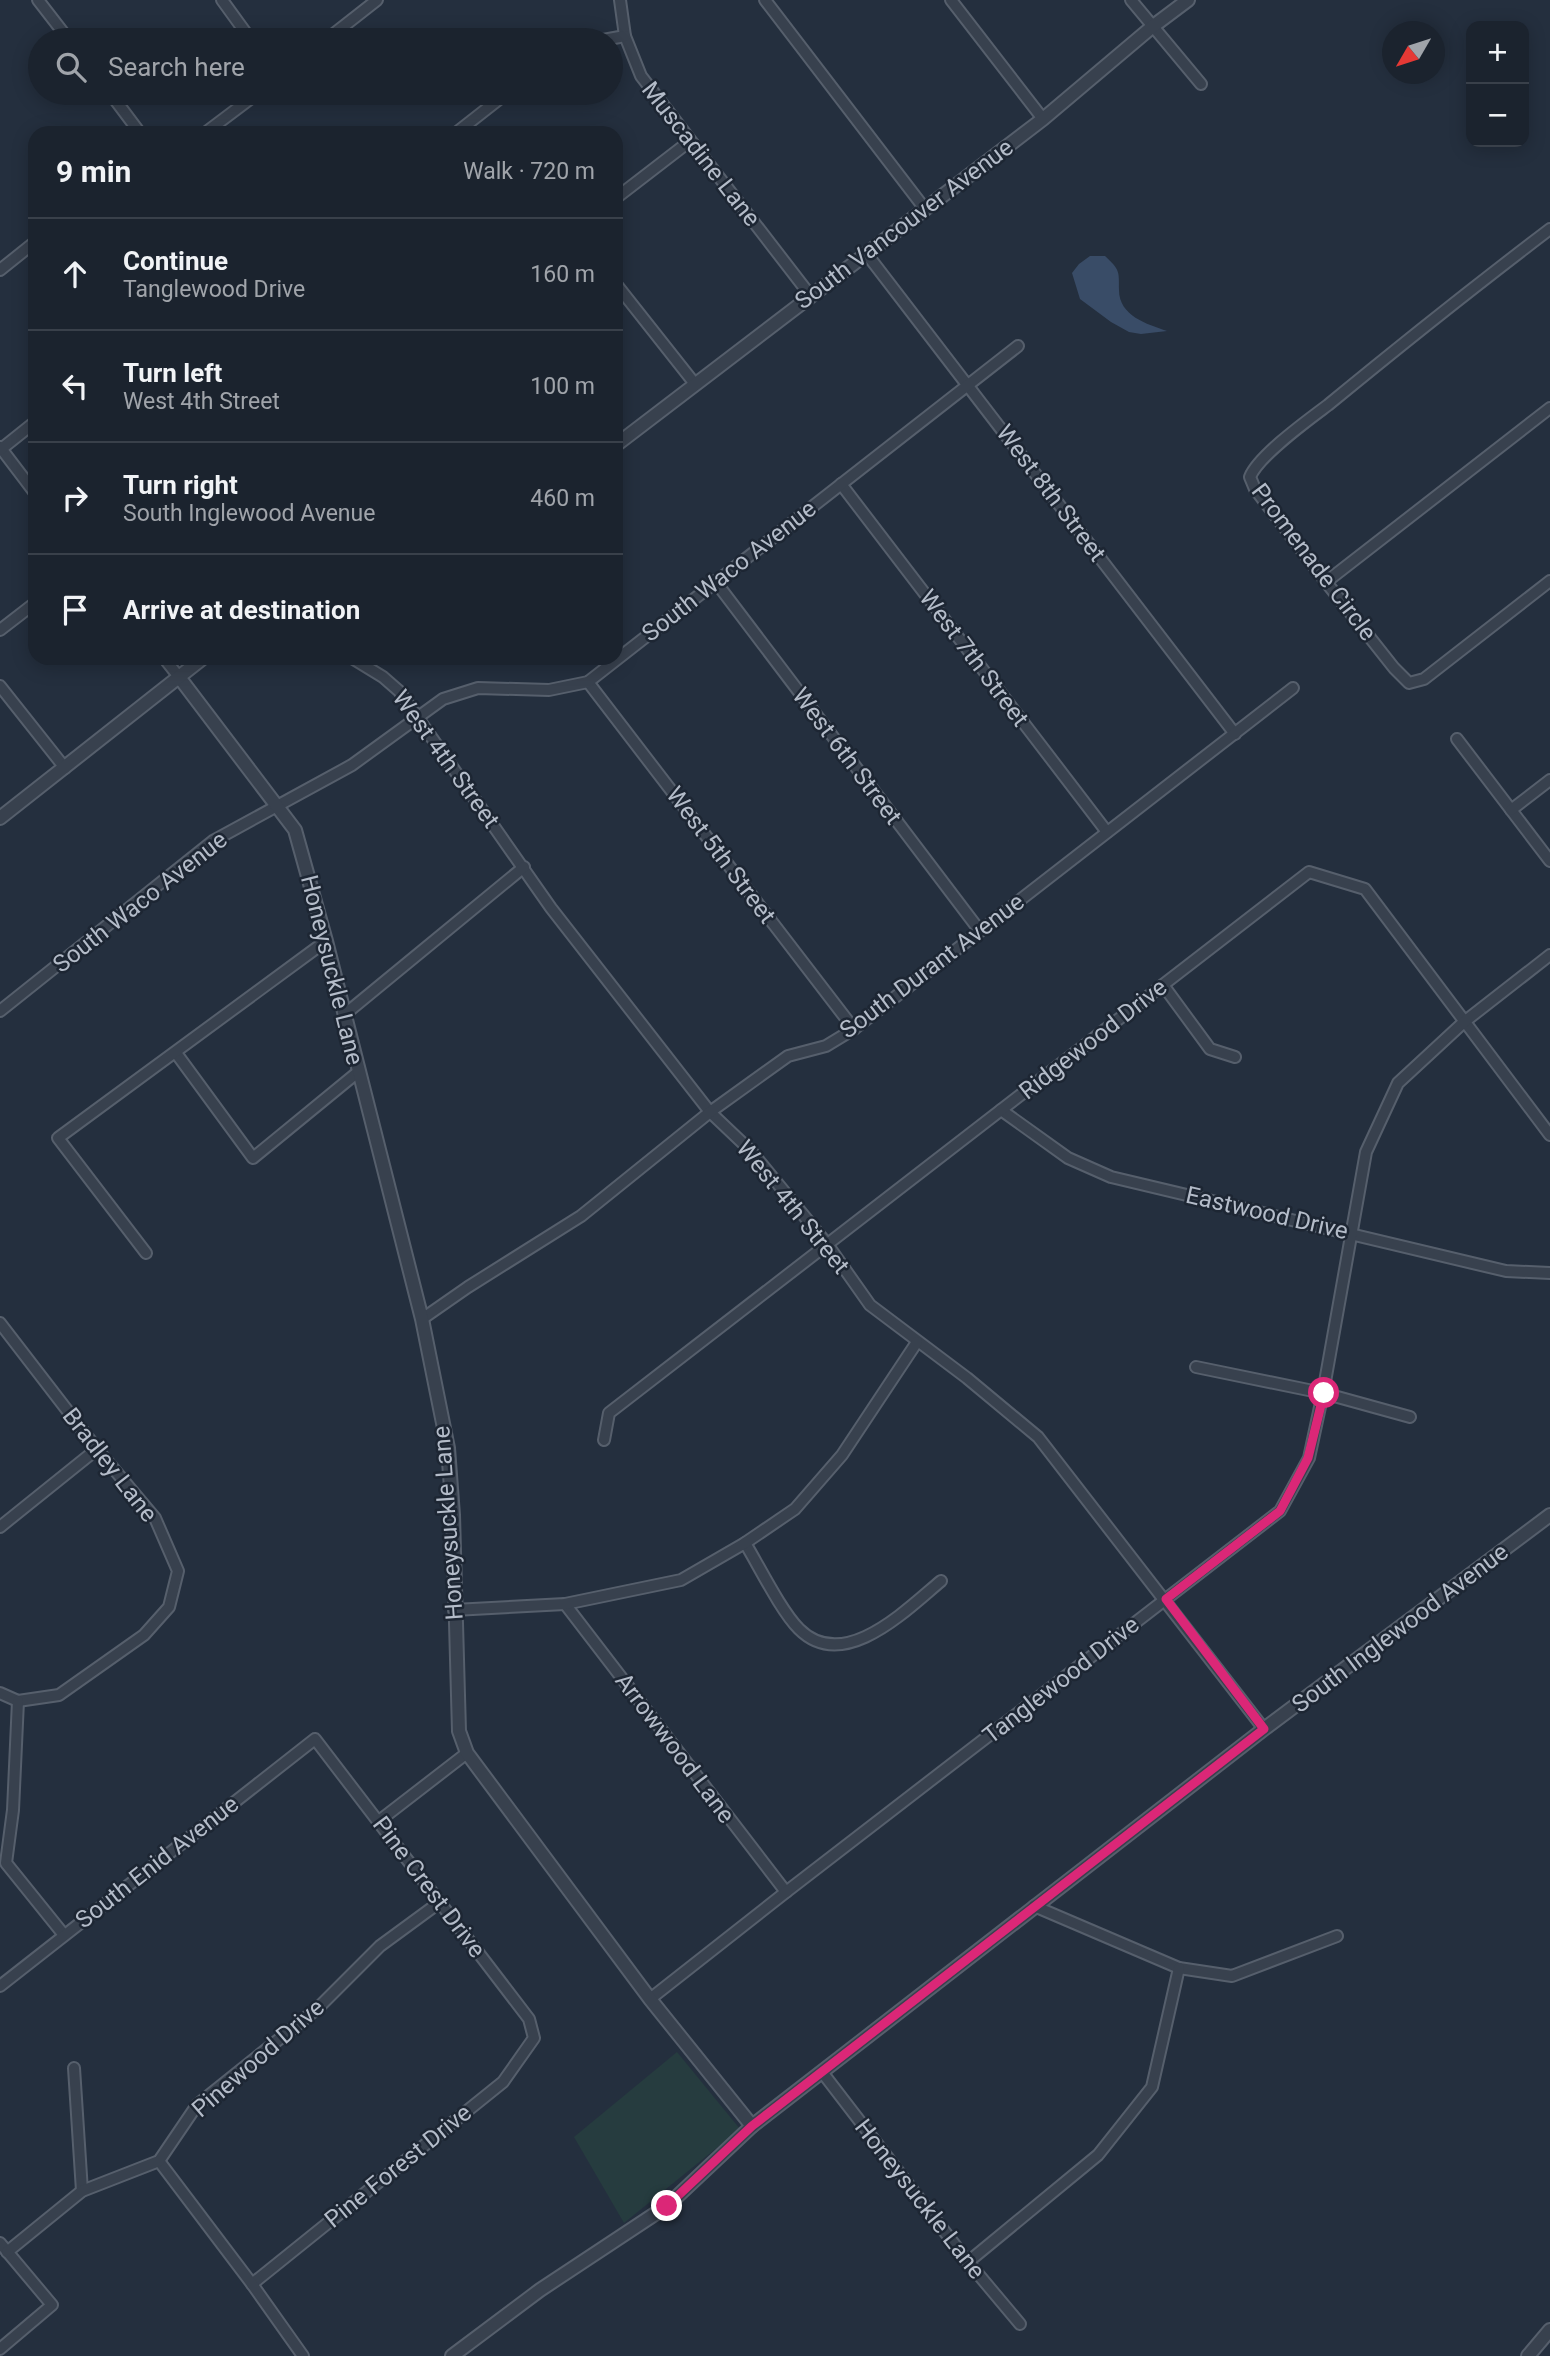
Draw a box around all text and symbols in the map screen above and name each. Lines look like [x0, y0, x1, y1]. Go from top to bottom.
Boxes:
north arrow [1382, 21, 1445, 84]
map controls [1466, 21, 1529, 147]
button: + [1466, 21, 1529, 84]
search box [28, 28, 623, 105]
icon: search [52, 48, 90, 86]
text: Search here [108, 52, 245, 82]
street label: Muscadine Lane [636, 76, 766, 232]
button: − [1466, 84, 1529, 147]
street label: South Vancouver Avenue [790, 133, 1018, 315]
text: 9 min [56, 154, 131, 189]
text: Walk · 720 m [463, 158, 595, 185]
text: Continue [123, 246, 228, 276]
icon: ahead [56, 255, 94, 293]
text: 160 m [530, 261, 595, 288]
text: Tanglewood Drive [123, 276, 305, 303]
text: Turn left [123, 358, 222, 388]
icon: left [56, 367, 94, 405]
text: 100 m [530, 373, 595, 400]
text: West 4th Street [123, 388, 280, 415]
street label: West 8th Street [991, 419, 1112, 567]
text: Turn right [123, 470, 238, 500]
street label: Promenade Circle [1246, 478, 1382, 646]
icon: right [56, 479, 94, 517]
text: 460 m [530, 485, 595, 512]
street label: South Waco Avenue [637, 494, 821, 648]
text: South Inglewood Avenue [123, 500, 375, 527]
street label: West 7th Street [914, 584, 1035, 732]
icon: arrive [56, 591, 94, 629]
text: Arrive at destination [123, 595, 360, 625]
street label: West 6th Street [787, 682, 908, 830]
street label: West 4th Street [387, 685, 506, 834]
street label: West 5th Street [661, 781, 782, 929]
street label: South Waco Avenue [48, 825, 232, 979]
street label: Honeysuckle Lane [295, 872, 369, 1068]
street label: South Durant Avenue [834, 888, 1030, 1044]
street label: Ridgewood Drive [1014, 973, 1172, 1105]
street label: West 4th Street [731, 1135, 855, 1280]
street label: Eastwood Drive [1183, 1181, 1351, 1245]
route start [1308, 1377, 1339, 1408]
street label: Bradley Lane [57, 1402, 163, 1528]
street label: Honeysuckle Lane [427, 1425, 469, 1621]
street label: South Inglewood Avenue [1286, 1538, 1514, 1718]
street label: Tanglewood Drive [977, 1610, 1145, 1750]
street label: Arrowwood Lane [610, 1668, 740, 1828]
street label: South Enid Avenue [70, 1790, 244, 1934]
street label: Pine Crest Drive [367, 1811, 491, 1963]
street label: Pinewood Drive [186, 1993, 330, 2123]
street label: Pine Forest Drive [319, 2098, 477, 2234]
street label: Honeysuckle Lane [849, 2114, 991, 2284]
route end [651, 2190, 682, 2221]

